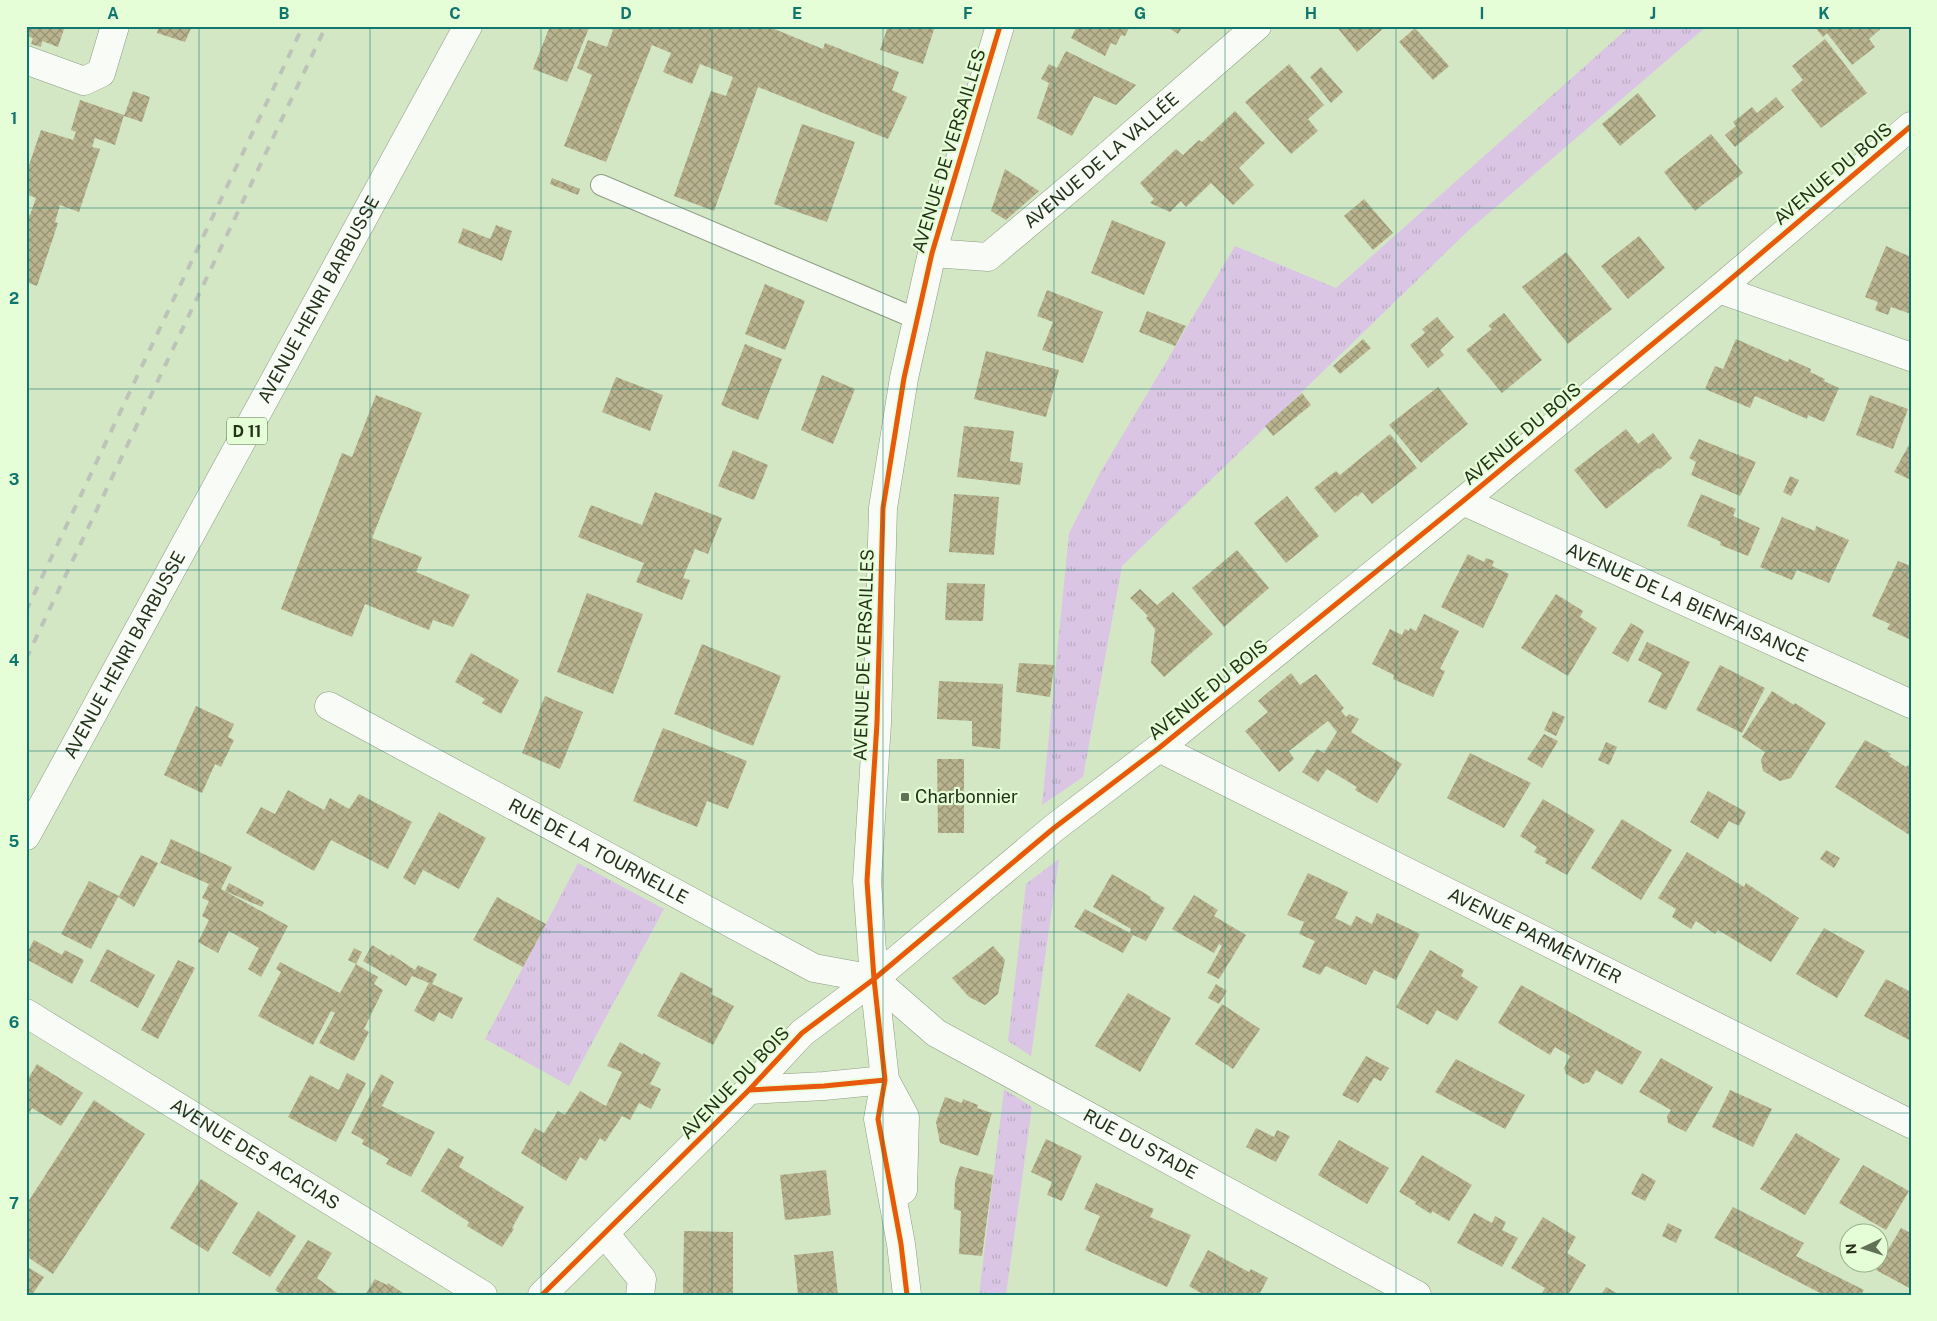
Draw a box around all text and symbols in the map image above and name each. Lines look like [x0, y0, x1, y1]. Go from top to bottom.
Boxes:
text: A [107, 4, 119, 23]
text: B [279, 4, 290, 23]
text: C [449, 4, 461, 23]
text: D [620, 4, 632, 23]
text: E [792, 4, 802, 23]
text: F [963, 4, 973, 23]
text: G [1134, 4, 1146, 23]
text: H [1305, 4, 1317, 23]
text: I [1480, 4, 1484, 23]
text: J [1650, 4, 1656, 23]
text: K [1818, 4, 1830, 23]
street label: AVENUE DE VERSAILLES [907, 46, 990, 255]
street label: AVENUE DE LA VALLÉE [1019, 88, 1183, 232]
text: 1 [11, 109, 17, 128]
street label: AVENUE DU BOIS [1769, 118, 1896, 229]
street label: AVENUE HENRI BARBUSSE [253, 192, 383, 407]
text: 2 [9, 289, 19, 308]
street label: AVENUE DU BOIS [1458, 378, 1585, 489]
road number: D 11 [227, 418, 267, 444]
text: 3 [9, 470, 19, 489]
street label: AVENUE DE LA BIENFAISANCE [1563, 538, 1811, 666]
street label: AVENUE HENRI BARBUSSE [59, 548, 189, 762]
street label: AVENUE DE VERSAILLES [849, 549, 878, 761]
street label: AVENUE DU BOIS [1144, 635, 1272, 744]
text: 4 [9, 651, 20, 670]
place label: Charbonnier [915, 786, 1018, 807]
marker: Charbonnier [899, 791, 911, 803]
street label: RUE DE LA TOURNELLE [505, 794, 692, 908]
text: 5 [9, 832, 20, 851]
street label: AVENUE PARMENTIER [1445, 883, 1625, 988]
text: 6 [9, 1013, 19, 1032]
street label: AVENUE DU BOIS [676, 1022, 793, 1143]
street label: AVENUE DES ACACIAS [167, 1094, 343, 1214]
street label: RUE DU STADE [1080, 1104, 1201, 1183]
text: 7 [9, 1194, 19, 1213]
north arrow [1840, 1224, 1890, 1274]
text: N [1843, 1243, 1859, 1255]

